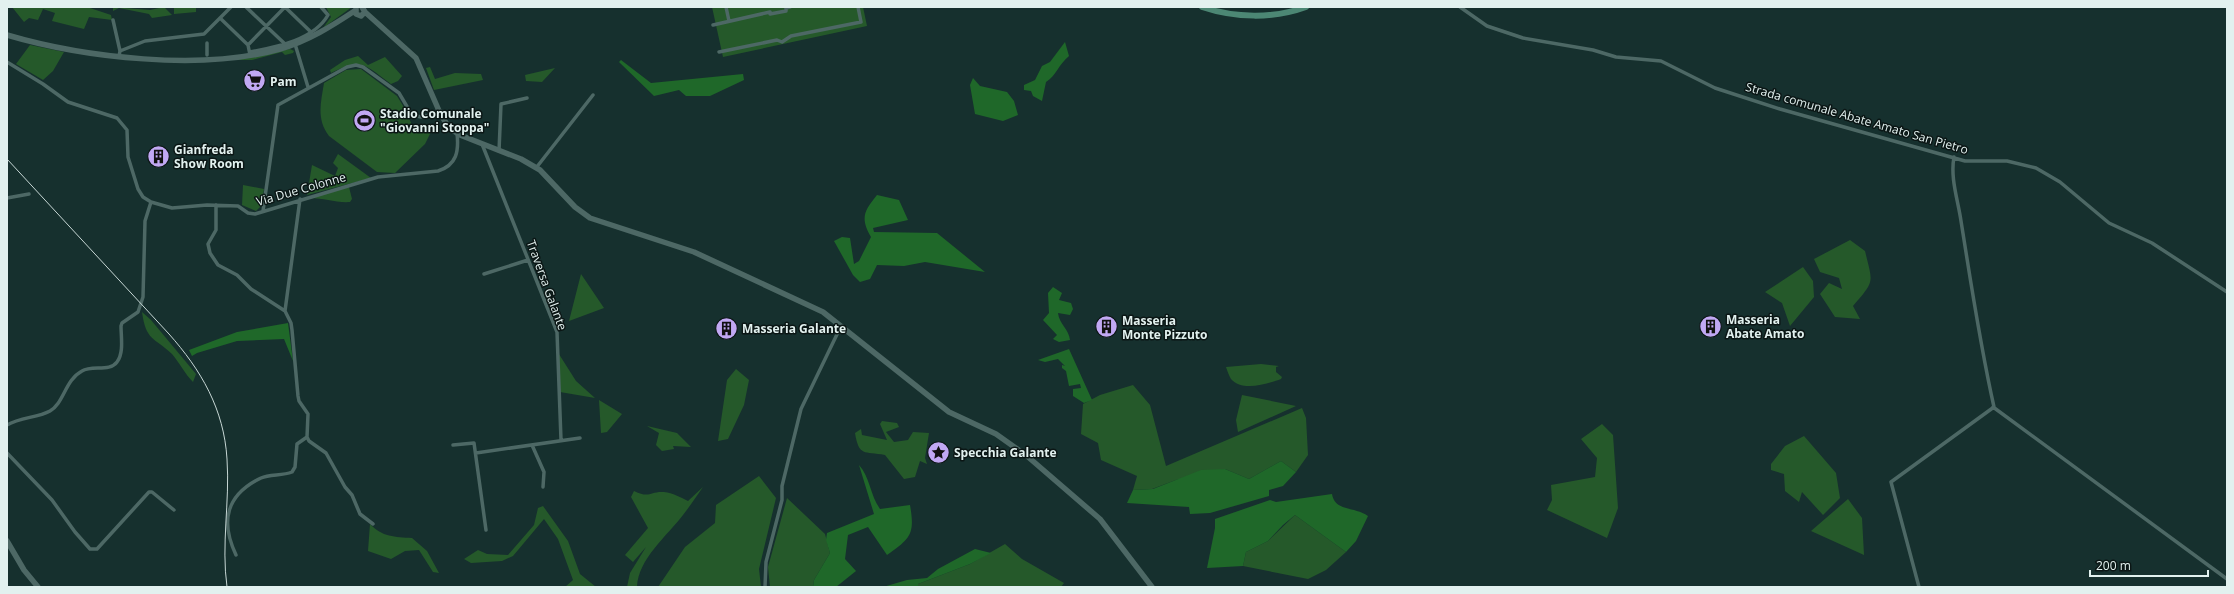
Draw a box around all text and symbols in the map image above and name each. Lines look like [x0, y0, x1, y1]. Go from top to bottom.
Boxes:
supermarket icon: Pam [242, 68, 268, 94]
place label: Pam [270, 73, 297, 90]
street label: Strada comunale Abate Amato San Pietro [1744, 78, 1970, 158]
place label: Stadio Comunale "Giovanni Stoppa" [380, 105, 489, 136]
sports icon: Stadio Comunale "Giovanni Stoppa" [352, 107, 378, 133]
place label: Gianfreda Show Room [174, 141, 244, 172]
building icon: Gianfreda Show Room [145, 143, 171, 169]
street label: Via Due Colonne [254, 168, 348, 210]
street label: Traversa Galante [523, 238, 571, 333]
place label: Masseria Abate Amato [1726, 311, 1805, 342]
place label: Masseria Monte Pizzuto [1122, 312, 1207, 343]
building icon: Masseria Abate Amato [1698, 313, 1724, 339]
building icon: Masseria Monte Pizzuto [1094, 314, 1120, 340]
building icon: Masseria Galante [714, 315, 740, 341]
place label: Masseria Galante [742, 320, 846, 337]
place icon: Specchia Galante [925, 439, 951, 465]
place label: Specchia Galante [954, 444, 1057, 461]
scale bar [2090, 552, 2208, 578]
text: 200 m [2096, 557, 2131, 574]

